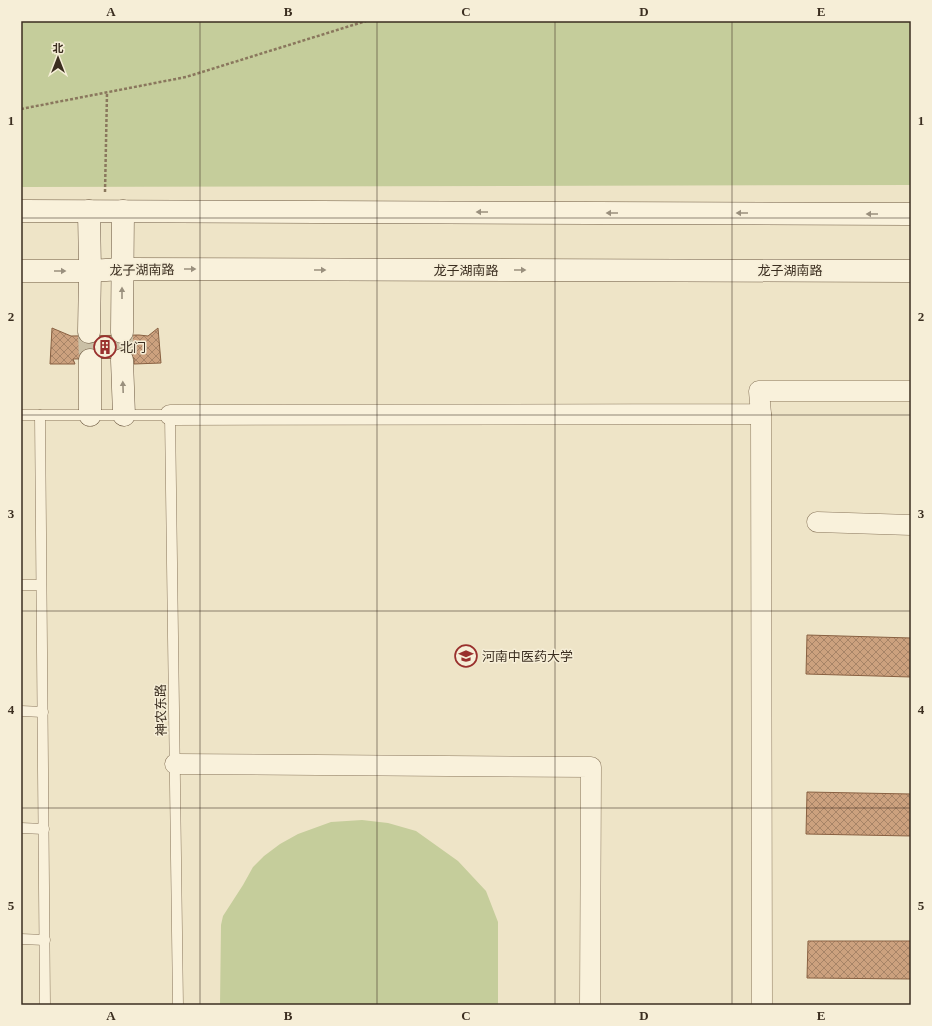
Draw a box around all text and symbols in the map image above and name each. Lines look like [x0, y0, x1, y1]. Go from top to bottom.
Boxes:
text: A [106, 4, 116, 19]
text: B [284, 4, 293, 19]
text: C [461, 4, 471, 19]
text: D [639, 4, 649, 19]
text: E [817, 4, 825, 19]
north arrow [38, 38, 78, 78]
text: 北 [53, 42, 64, 54]
text: 1 [8, 113, 14, 128]
text: 1 [918, 113, 924, 128]
one-way arrow [475, 209, 488, 215]
one-way arrow [605, 210, 618, 216]
one-way arrow [735, 210, 748, 216]
one-way arrow [865, 211, 878, 217]
street label: 龙子湖南路 [109, 262, 175, 278]
street label: 龙子湖南路 [433, 263, 499, 278]
street label: 龙子湖南路 [757, 263, 823, 278]
one-way arrow [184, 266, 197, 272]
one-way arrow [314, 267, 327, 273]
one-way arrow [514, 267, 527, 273]
one-way arrow [54, 268, 67, 274]
one-way arrow [119, 286, 125, 299]
text: 2 [8, 309, 14, 324]
text: 2 [918, 309, 924, 324]
building icon: 北门 [92, 334, 118, 360]
place label: 北门 [120, 340, 146, 355]
one-way arrow [120, 380, 126, 393]
text: 3 [8, 506, 15, 521]
text: 3 [918, 506, 925, 521]
school or university icon: 河南中医药大学 [453, 643, 479, 669]
place label: 河南中医药大学 [482, 649, 573, 664]
street label: 神农东路 [153, 684, 169, 736]
text: 4 [8, 702, 15, 717]
text: 4 [918, 702, 925, 717]
text: 5 [8, 898, 15, 913]
text: 5 [918, 898, 925, 913]
text: A [106, 1008, 116, 1023]
text: B [284, 1008, 293, 1023]
text: C [461, 1008, 471, 1023]
text: D [639, 1008, 649, 1023]
text: E [817, 1008, 825, 1023]

